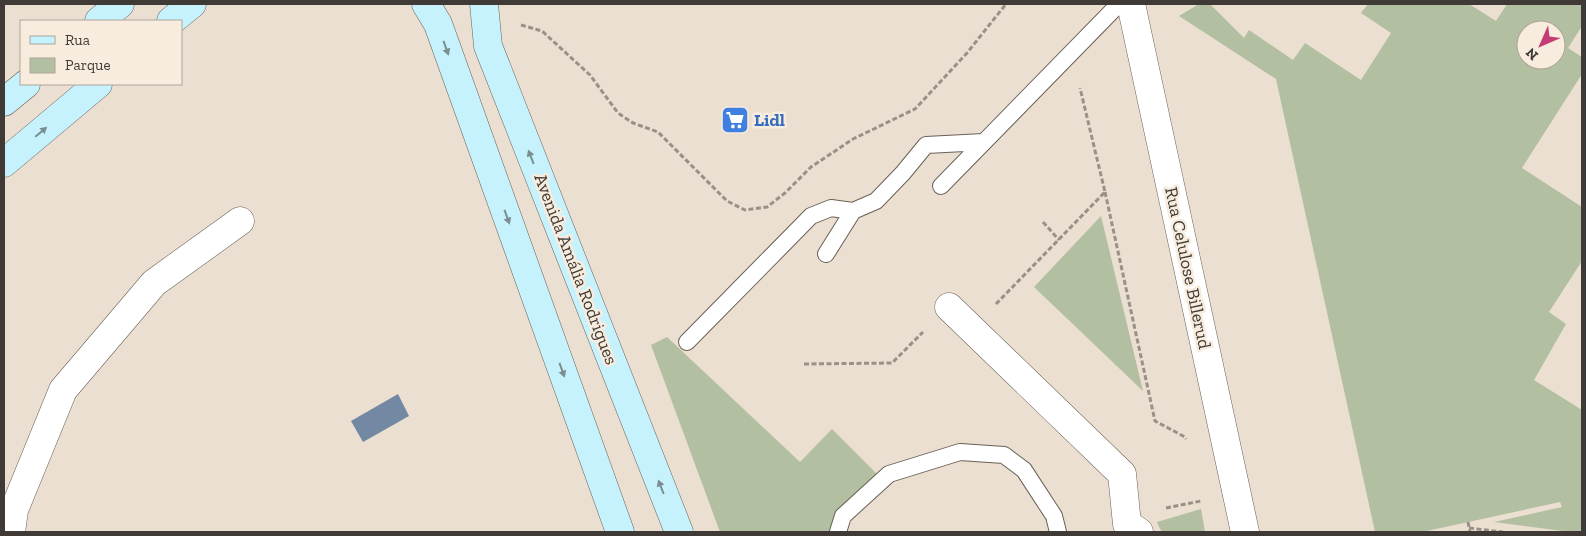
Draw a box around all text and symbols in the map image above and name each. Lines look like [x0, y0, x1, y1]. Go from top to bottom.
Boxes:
legend [20, 20, 182, 85]
north arrow [1516, 20, 1566, 70]
text: Rua [65, 31, 90, 49]
one-way arrow [442, 41, 450, 56]
text: N [1522, 44, 1542, 64]
text: Parque [65, 56, 111, 74]
supermarket icon: Lidl [720, 105, 750, 135]
place label: Lidl [754, 109, 785, 131]
one-way arrow [34, 126, 47, 137]
one-way arrow [527, 149, 535, 164]
street label: Avenida Amália Rodrigues [529, 170, 623, 368]
street label: Rua Celulose Billerud [1160, 185, 1216, 351]
one-way arrow [503, 210, 511, 225]
one-way arrow [558, 363, 566, 378]
one-way arrow [657, 480, 665, 494]

